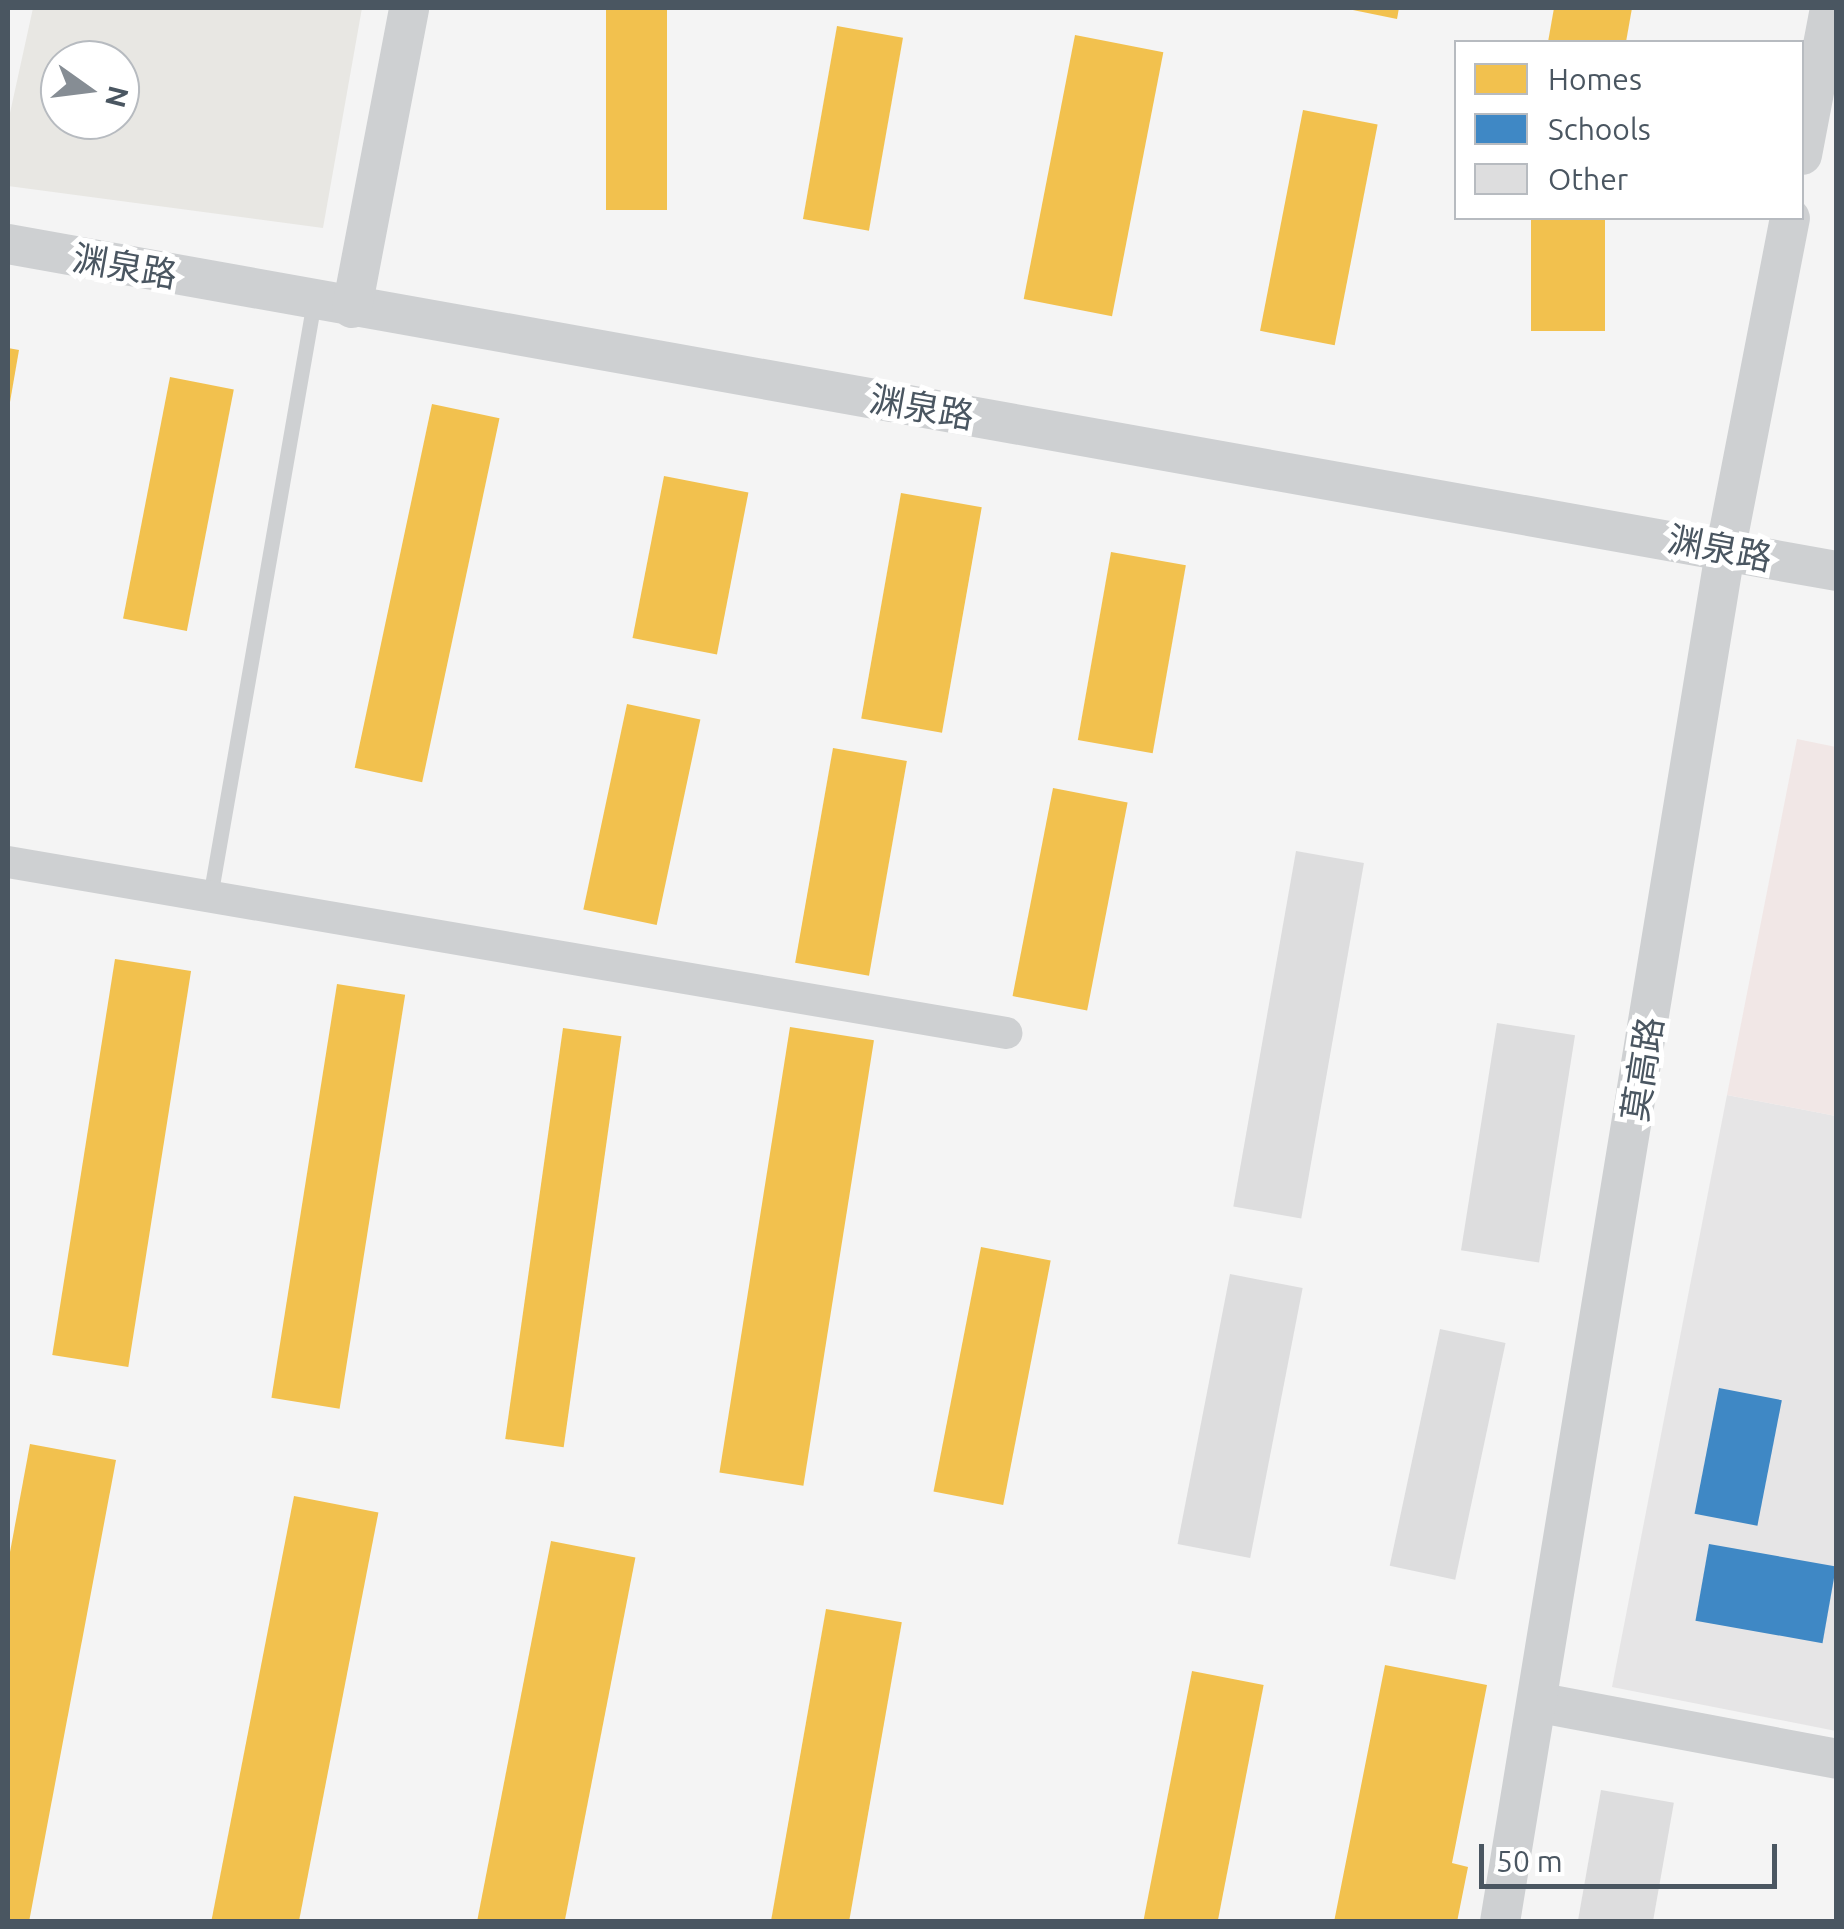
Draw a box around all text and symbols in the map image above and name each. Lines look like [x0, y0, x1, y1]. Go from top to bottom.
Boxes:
north arrow [40, 40, 140, 140]
legend [1454, 40, 1804, 220]
text: Homes [1548, 62, 1642, 96]
text: N [100, 83, 135, 111]
text: Schools [1548, 112, 1651, 146]
text: Other [1548, 162, 1628, 196]
street label: 渊泉路 [70, 236, 180, 296]
street label: 渊泉路 [867, 377, 977, 437]
street label: 渊泉路 [1664, 517, 1776, 579]
street label: 莫高路 [1613, 1014, 1671, 1124]
scale bar [1484, 1824, 1782, 1886]
text: 50 m [1496, 1844, 1563, 1878]

